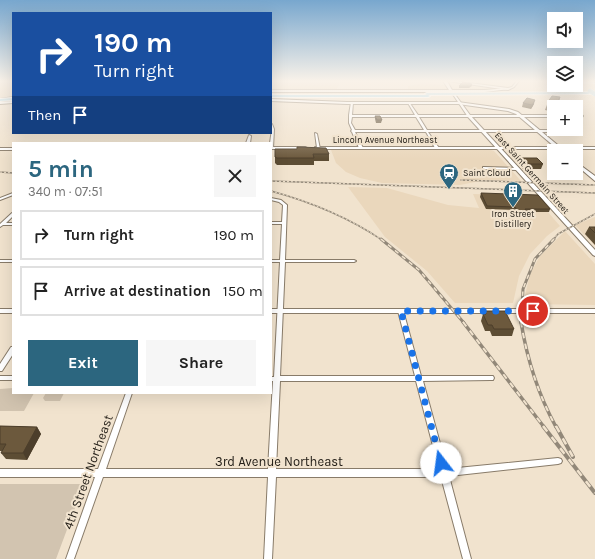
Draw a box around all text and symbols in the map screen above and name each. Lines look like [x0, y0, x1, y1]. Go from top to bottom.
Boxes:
map controls [547, 12, 583, 180]
button: sound [547, 12, 583, 48]
text: 190 m [94, 26, 172, 59]
icon: right [28, 28, 80, 80]
button: layers [547, 56, 583, 92]
text: Turn right [94, 60, 174, 82]
button: + [547, 100, 583, 136]
icon: arrive [69, 104, 91, 126]
text: Then [28, 106, 61, 124]
street label: East Saint Germain Street [493, 130, 572, 216]
street label: Lincoln Avenue Northeast [333, 135, 438, 145]
button: − [547, 144, 583, 180]
text: 5 min [28, 155, 94, 183]
button: close [214, 155, 256, 197]
station icon: Saint Cloud [438, 162, 460, 190]
place label: Saint Cloud [463, 168, 511, 178]
building icon: Iron Street Distillery [502, 180, 524, 208]
text: 340 m · 07:51 [28, 184, 103, 199]
place label: Iron Street Distillery [492, 209, 535, 229]
icon: right [30, 224, 52, 246]
text: Turn right [64, 226, 134, 244]
text: 190 m [214, 226, 254, 244]
icon: arrive [30, 280, 52, 302]
text: Arrive at destination [64, 282, 211, 300]
text: 150 m [223, 282, 263, 300]
pin [516, 294, 550, 328]
icon: arrive [522, 300, 544, 322]
button: Exit [28, 340, 138, 386]
button: Share [146, 340, 256, 386]
street label: 4th Street Northeast [60, 413, 116, 531]
position arrow [420, 442, 462, 484]
street label: 3rd Avenue Northeast [215, 454, 343, 469]

